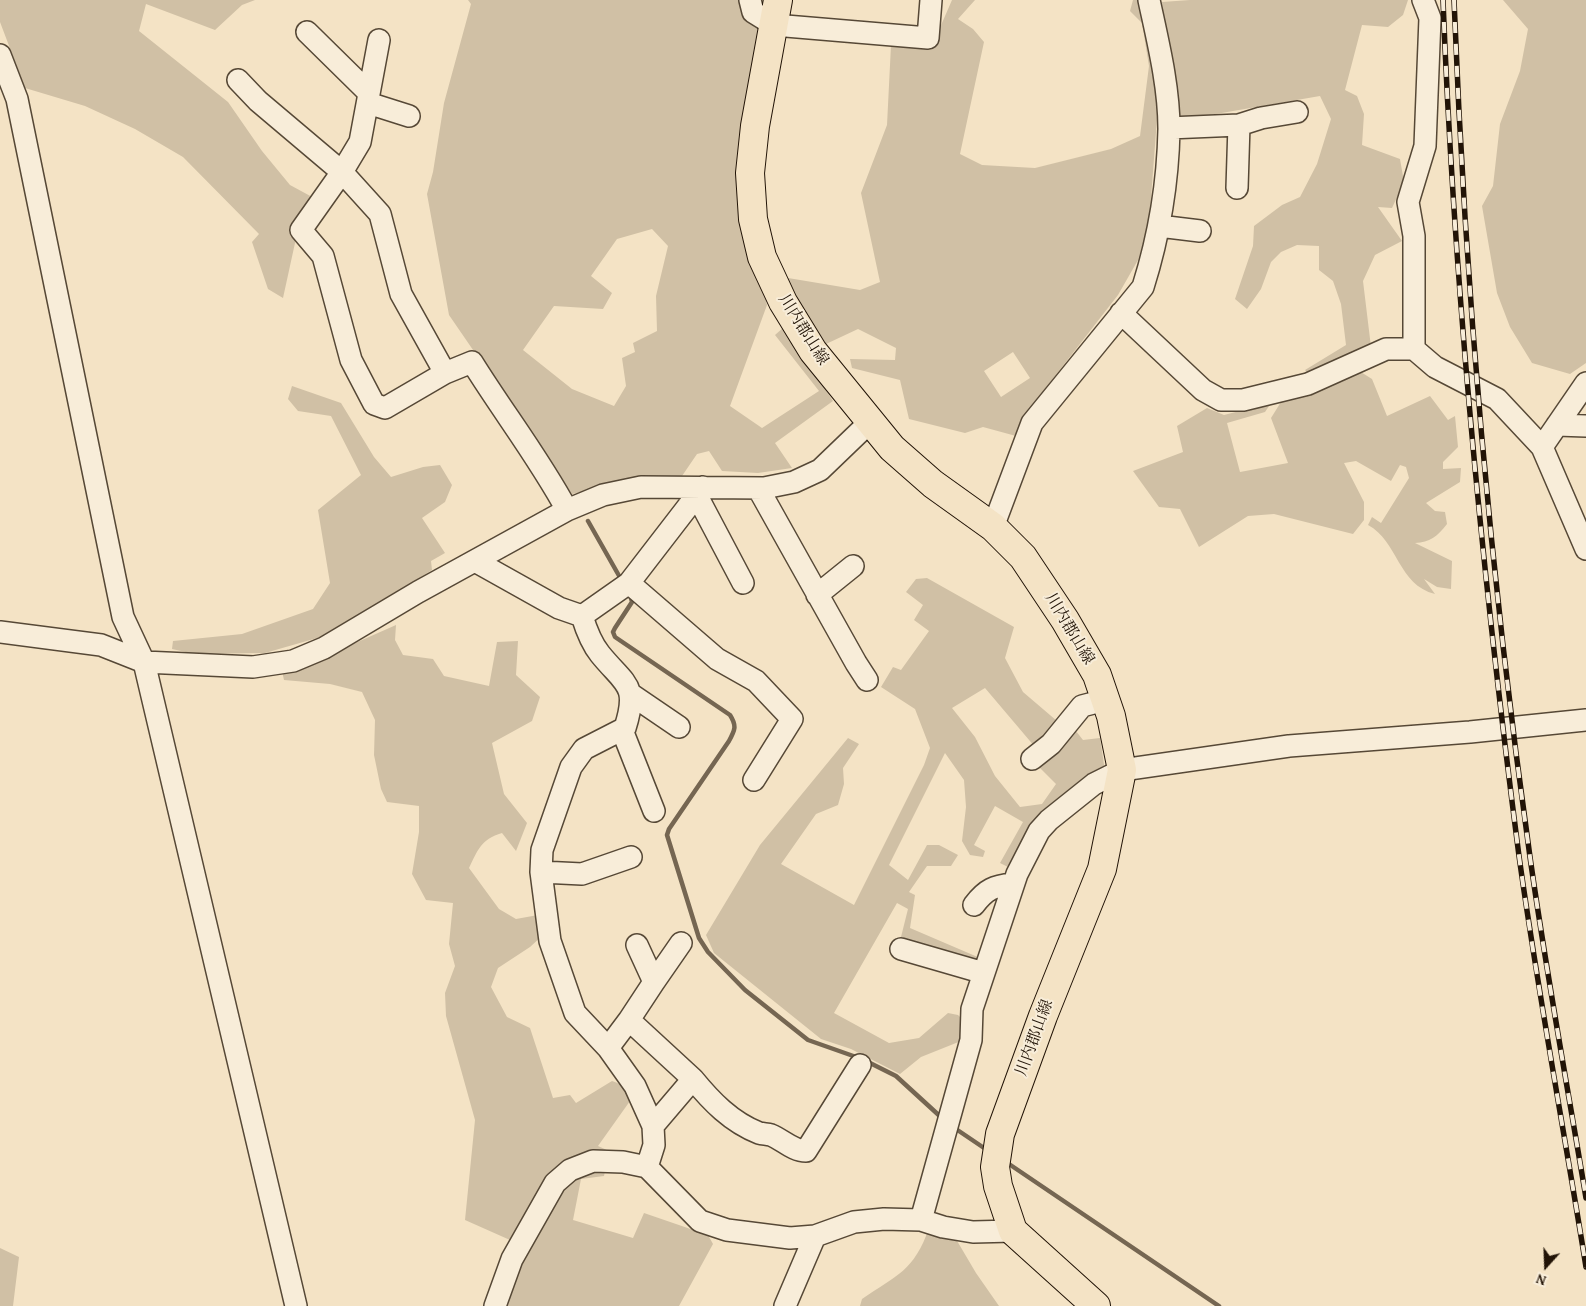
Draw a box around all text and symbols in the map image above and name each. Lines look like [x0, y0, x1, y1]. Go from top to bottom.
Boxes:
street label: 川内郡山線 [774, 291, 832, 369]
street label: 川内郡山線 [1040, 590, 1098, 668]
street label: 川内郡山線 [1012, 997, 1058, 1079]
north arrow [1521, 1241, 1571, 1291]
text: N [1533, 1269, 1549, 1291]

